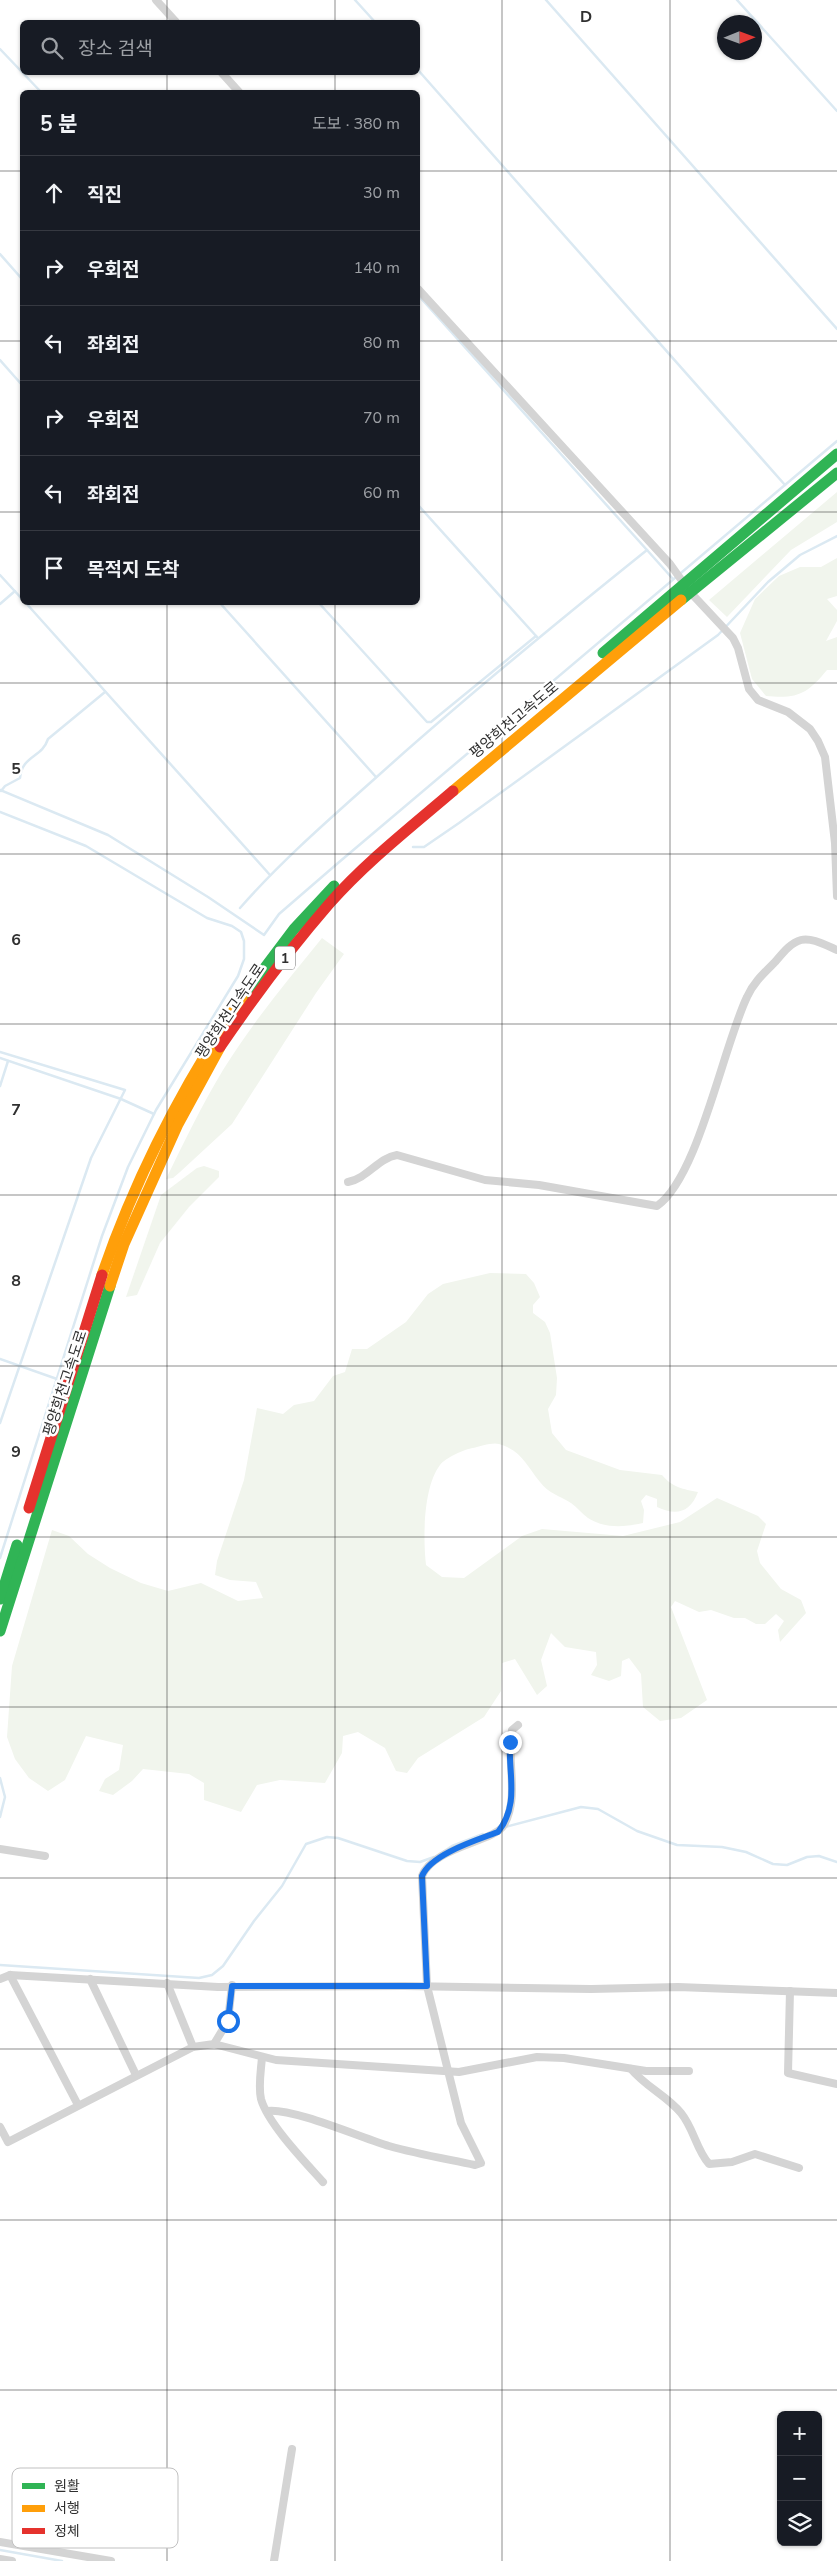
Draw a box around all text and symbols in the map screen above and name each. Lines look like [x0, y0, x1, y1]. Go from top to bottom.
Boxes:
text: D [580, 6, 592, 28]
north arrow [717, 15, 762, 60]
search box [20, 20, 420, 75]
icon: search [38, 34, 66, 62]
text: 장소 검색 [78, 36, 153, 62]
text: 5 분 [40, 110, 78, 138]
text: 도보 · 380 m [312, 113, 400, 135]
icon: ahead [40, 179, 68, 207]
text: 직진 [87, 182, 122, 208]
text: 30 m [363, 182, 400, 204]
icon: right [40, 254, 68, 282]
text: 우회전 [87, 257, 139, 283]
text: 140 m [353, 257, 400, 279]
icon: left [40, 329, 68, 357]
text: 좌회전 [87, 332, 139, 358]
text: 80 m [363, 332, 400, 354]
icon: right [40, 404, 68, 432]
text: 우회전 [87, 407, 139, 433]
text: 70 m [363, 407, 400, 429]
icon: left [40, 479, 68, 507]
text: 좌회전 [87, 482, 139, 508]
text: 60 m [363, 482, 400, 504]
icon: arrive [40, 554, 68, 582]
text: 목적지 도착 [87, 557, 180, 583]
street label: 평양희천고속도로 [465, 677, 563, 763]
text: 5 [11, 758, 21, 780]
text: 6 [11, 929, 21, 951]
road number: 1 [275, 946, 295, 970]
street label: 평양희천고속도로 [191, 960, 269, 1062]
text: 7 [11, 1099, 21, 1121]
text: 8 [11, 1270, 21, 1292]
street label: 평양희천고속도로 [38, 1327, 92, 1439]
text: 9 [11, 1441, 21, 1463]
route end [499, 1731, 522, 1754]
route start [217, 2010, 240, 2033]
map controls [777, 2411, 822, 2546]
button: + [777, 2411, 822, 2456]
button: − [777, 2456, 822, 2501]
legend [12, 2468, 178, 2548]
text: 원활 [54, 2477, 80, 2496]
text: 서행 [54, 2499, 80, 2518]
button: layers [777, 2501, 822, 2546]
text: 정체 [54, 2522, 80, 2541]

